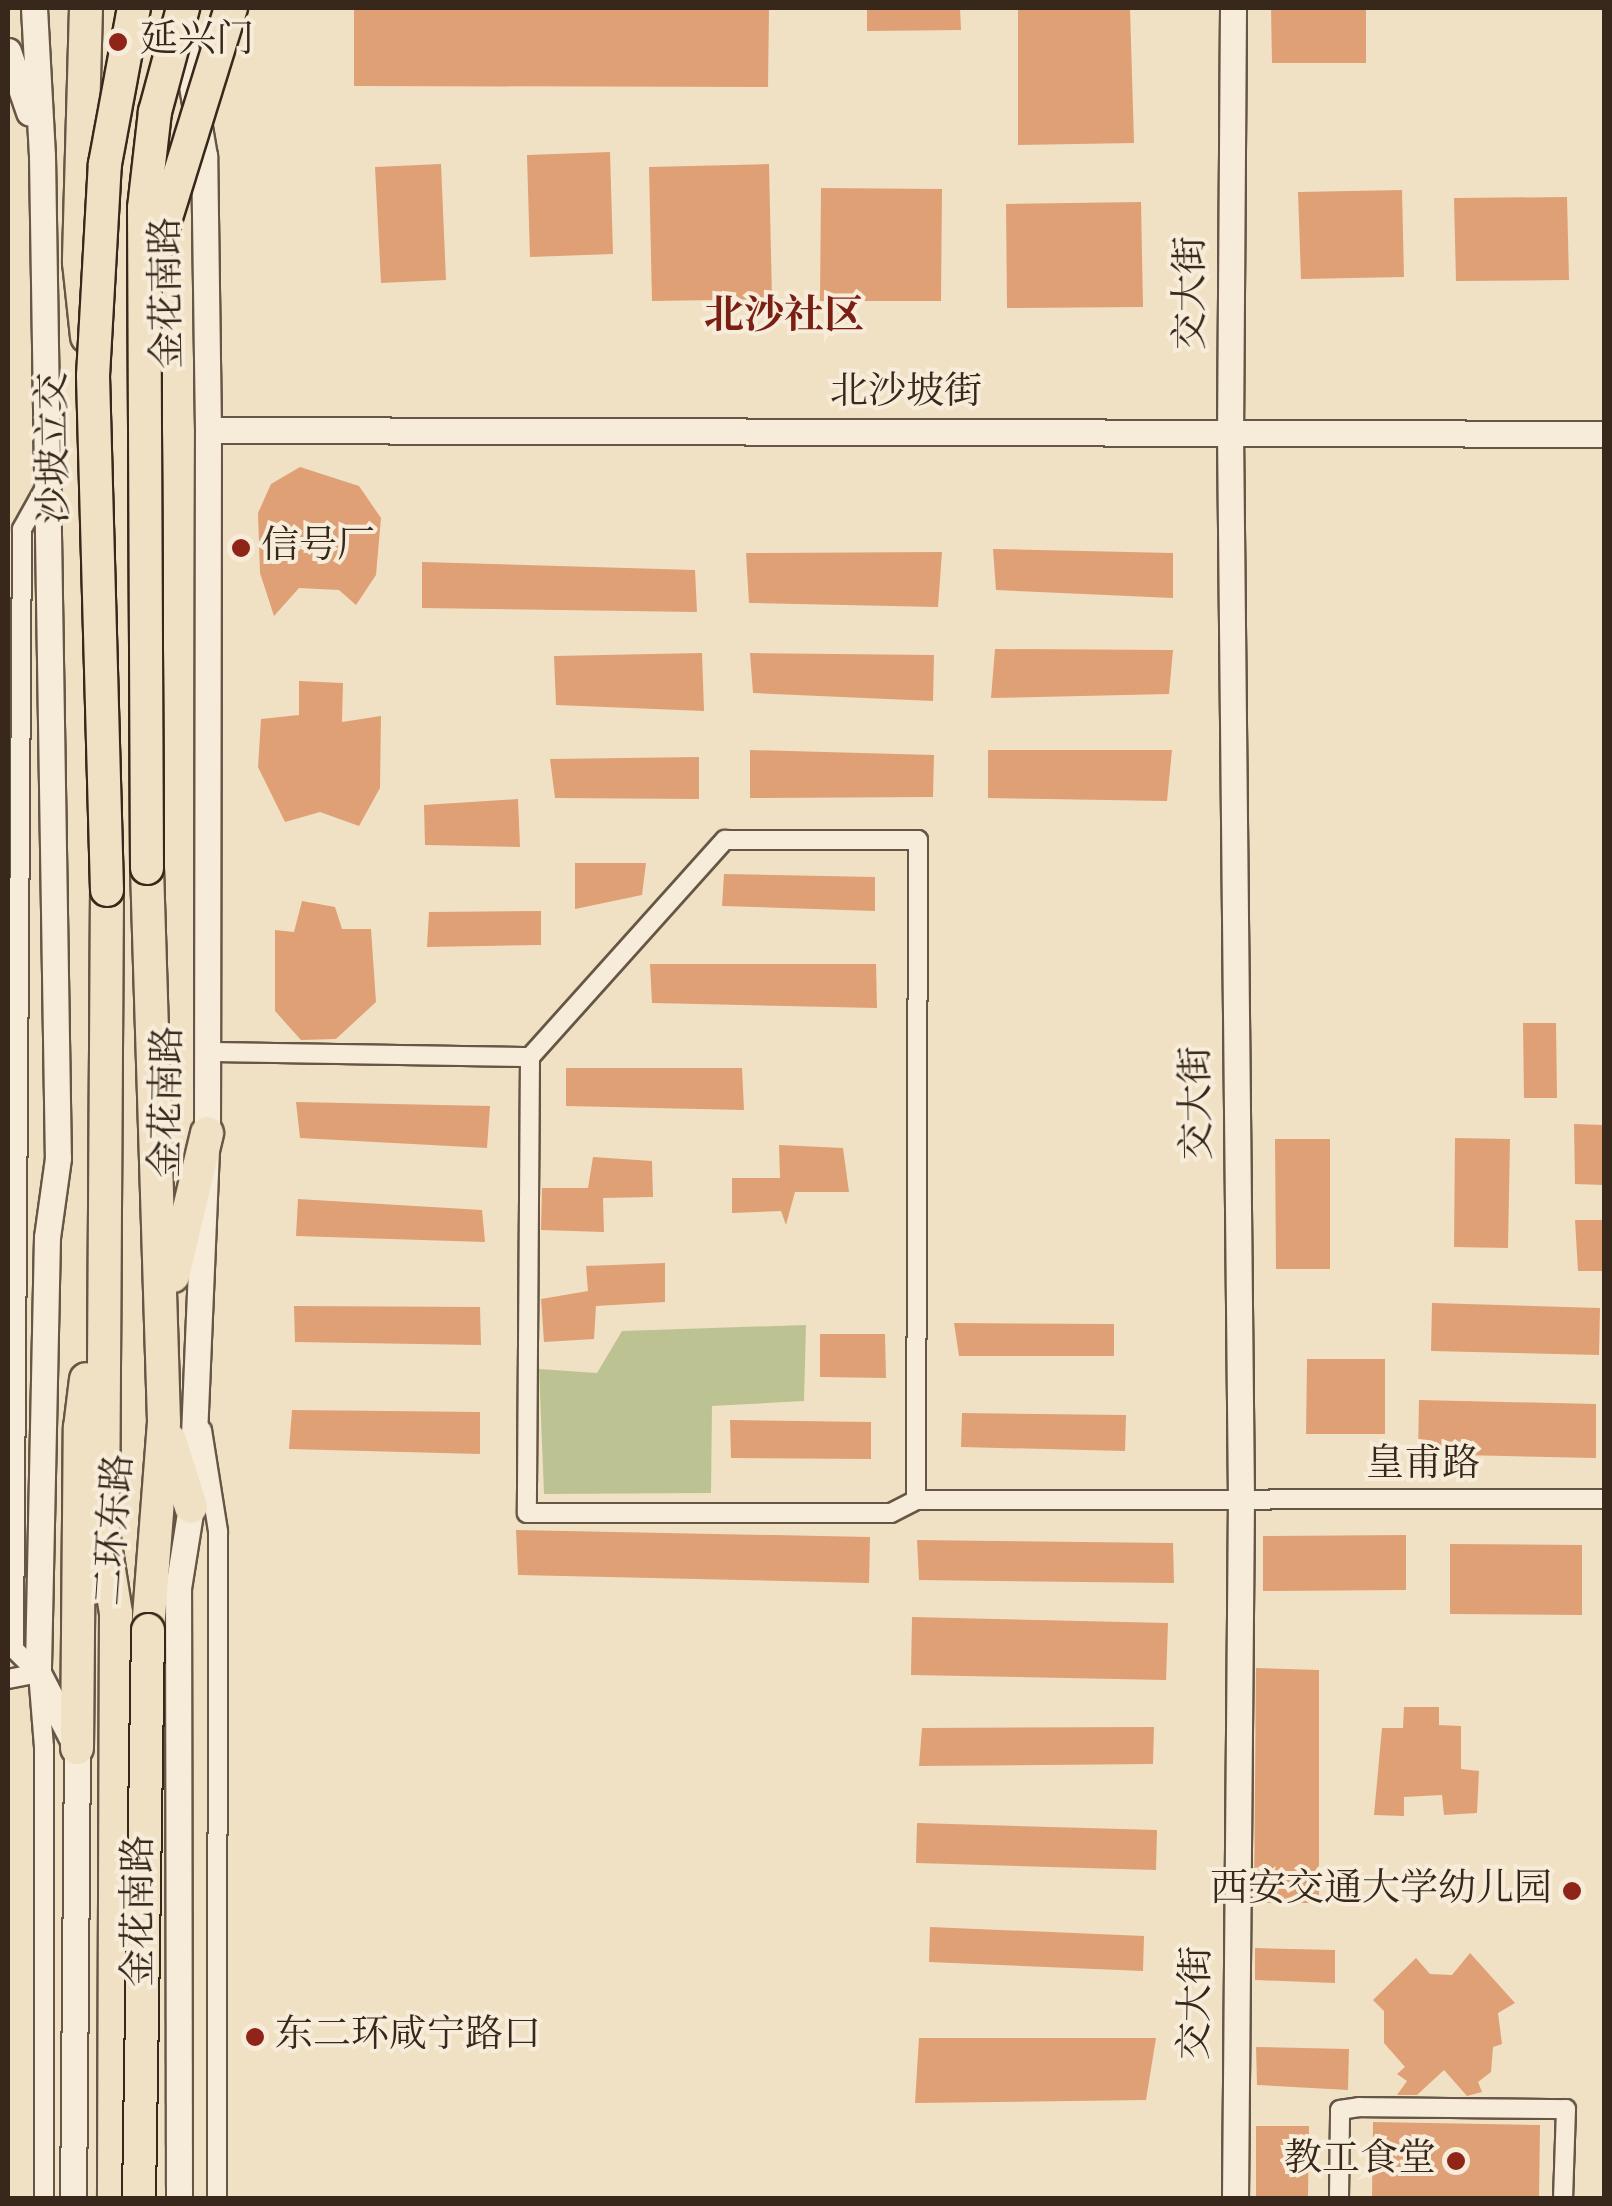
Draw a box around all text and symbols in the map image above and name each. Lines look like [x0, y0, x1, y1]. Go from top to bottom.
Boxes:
place label: 延兴门 [140, 19, 254, 65]
marker: 延兴门 [105, 29, 131, 55]
street label: 金花南路 [145, 217, 193, 369]
street label: 交大街 [1170, 236, 1216, 350]
district label: 北沙社区 [704, 294, 864, 342]
street label: 北沙坡街 [830, 371, 982, 417]
street label: 沙坡立交 [32, 372, 80, 524]
place label: 信号厂 [261, 525, 375, 571]
marker: 信号厂 [230, 537, 252, 559]
street label: 金花南路 [145, 1026, 193, 1178]
street label: 交大街 [1175, 1046, 1223, 1160]
street label: 皇甫路 [1366, 1443, 1480, 1489]
street label: 二环东路 [88, 1453, 144, 1607]
street label: 金花南路 [118, 1835, 164, 1987]
place label: 西安交通大学幼儿园 [1210, 1868, 1552, 1914]
marker: 西安交通大学幼儿园 [1561, 1880, 1583, 1902]
street label: 交大街 [1174, 1946, 1222, 2060]
place label: 东二环咸宁路口 [275, 2014, 541, 2060]
marker: 东二环咸宁路口 [244, 2026, 266, 2048]
place label: 教工食堂 [1284, 2138, 1436, 2184]
marker: 教工食堂 [1445, 2150, 1467, 2172]

